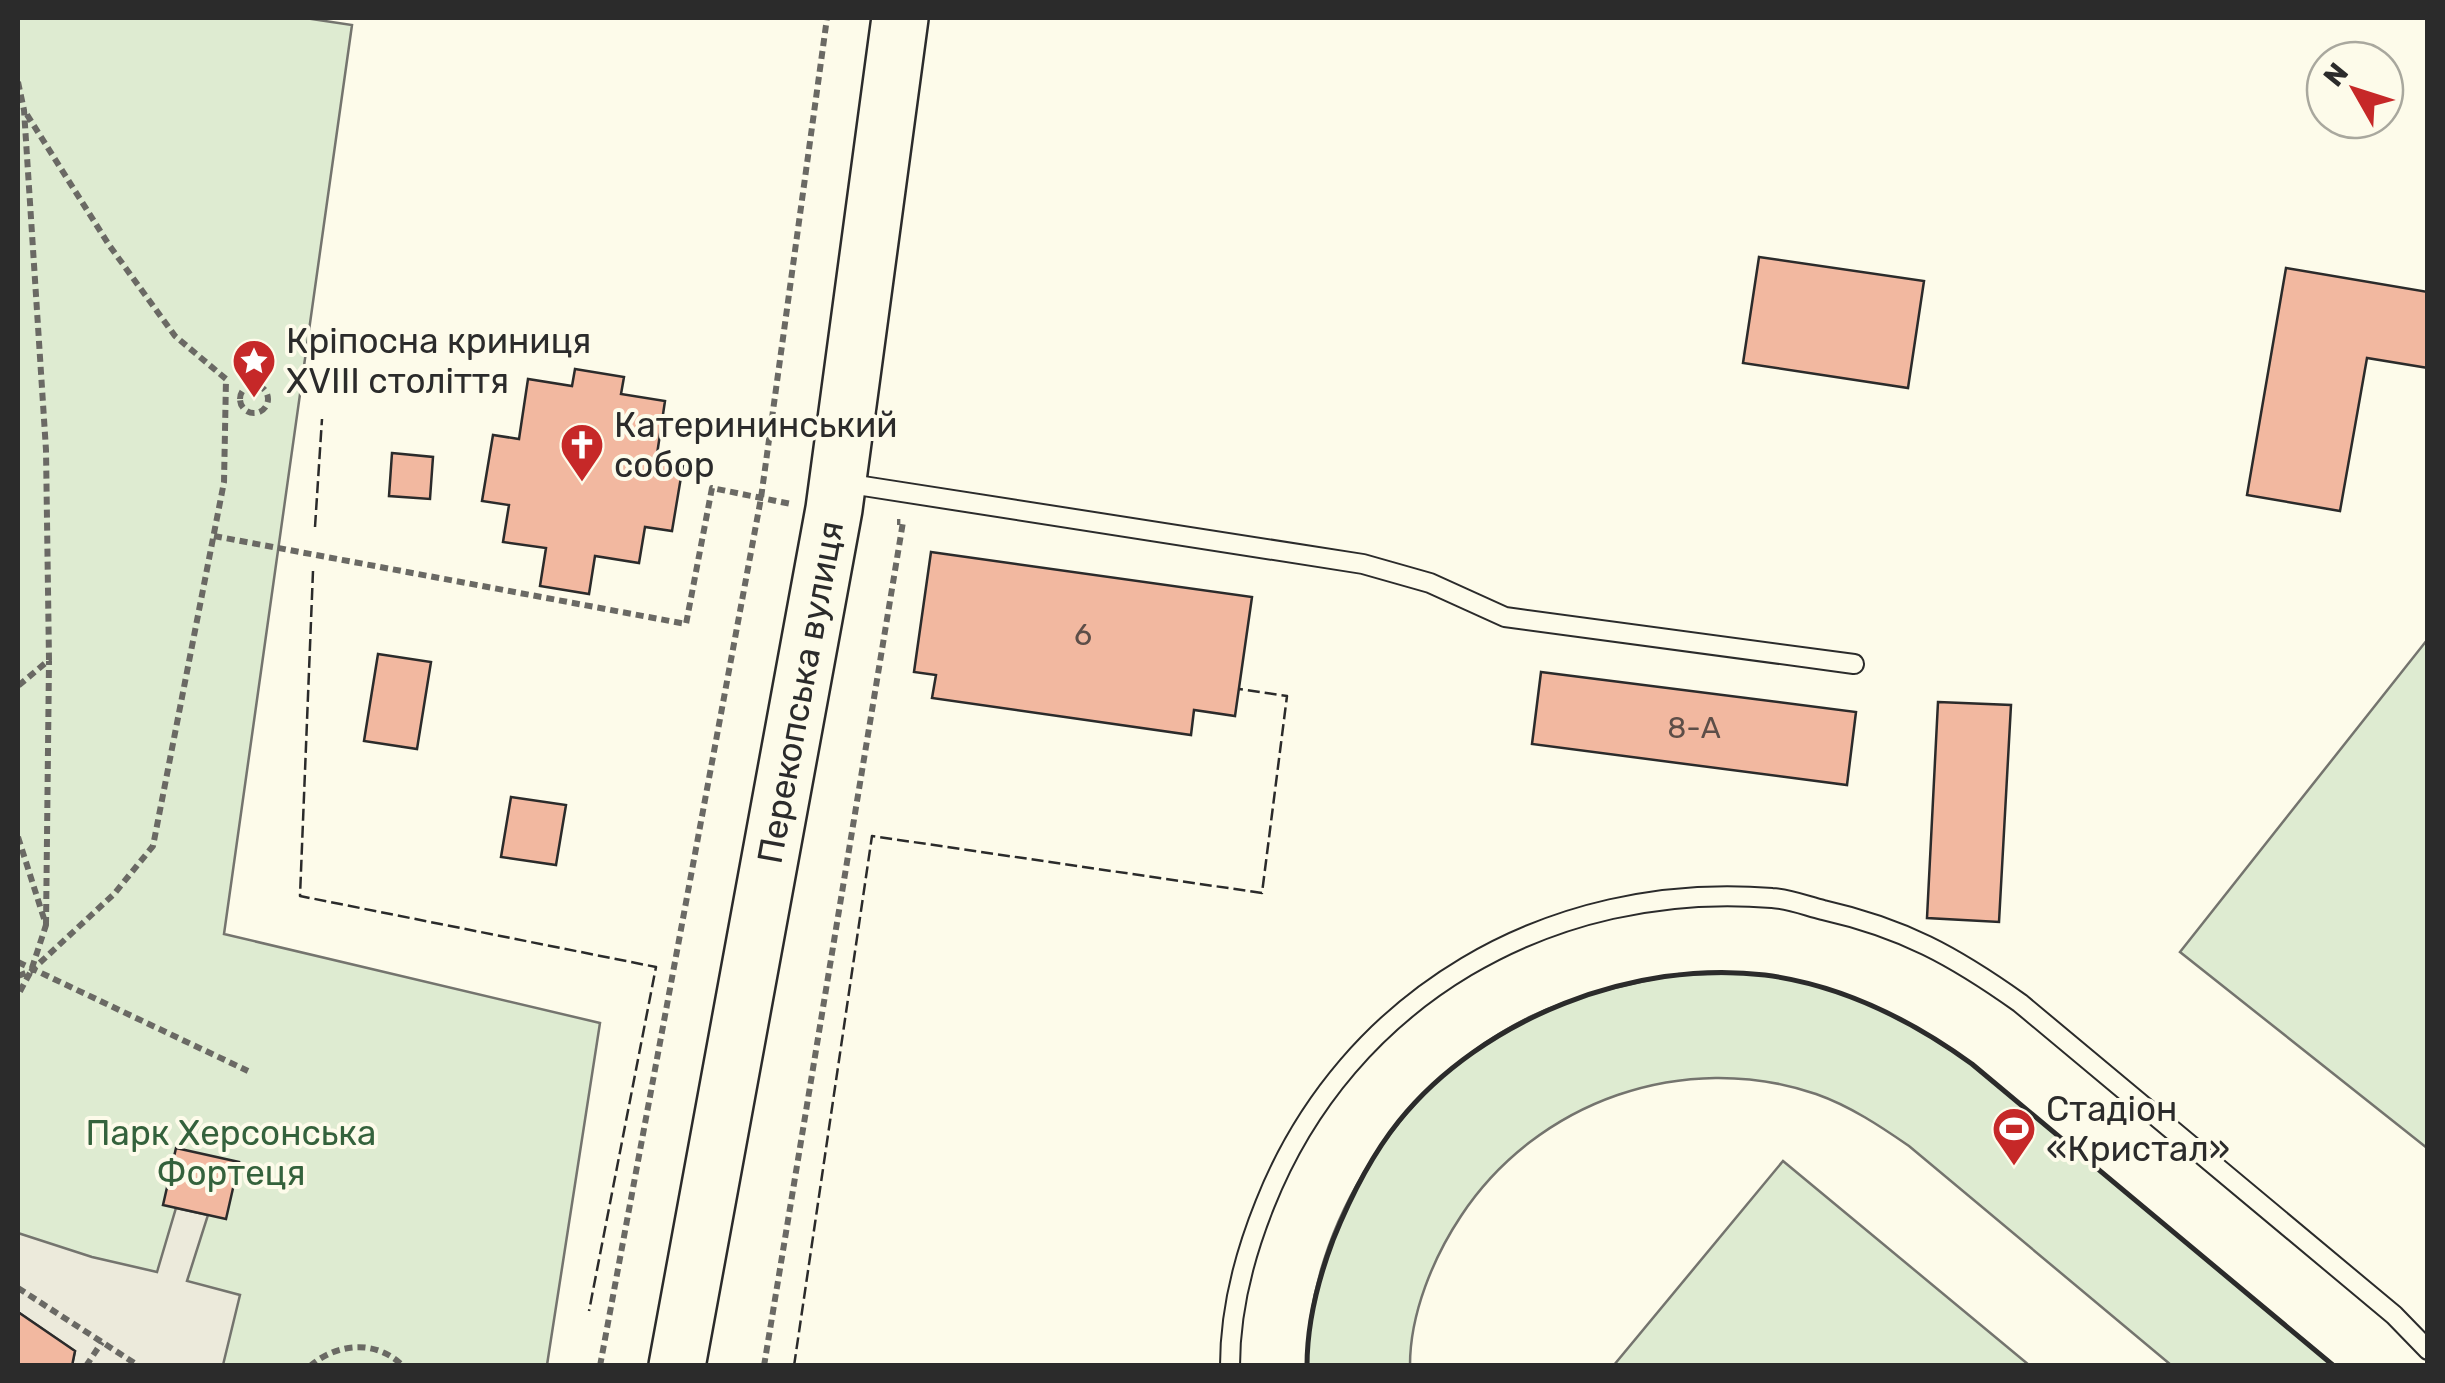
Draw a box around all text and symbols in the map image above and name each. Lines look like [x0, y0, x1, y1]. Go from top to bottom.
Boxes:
north arrow [2305, 40, 2405, 140]
text: N [2317, 56, 2355, 93]
place label: Кріпосна криниця XVIII століття [286, 320, 591, 402]
place icon: Кріпосна криниця XVIII століття [231, 338, 277, 399]
place label: Катерининський собор [614, 404, 898, 486]
church icon: Катерининський собор [559, 422, 605, 483]
street label: Перекопська вулиця [748, 518, 852, 867]
house number: 6 [1074, 617, 1092, 653]
house number: 8-А [1667, 710, 1721, 746]
place label: Стадіон «Кристал» [2046, 1088, 2230, 1170]
sports icon: Стадіон «Кристал» [1991, 1106, 2037, 1167]
park label: Парк Херсонська Фортеця [86, 1112, 376, 1194]

